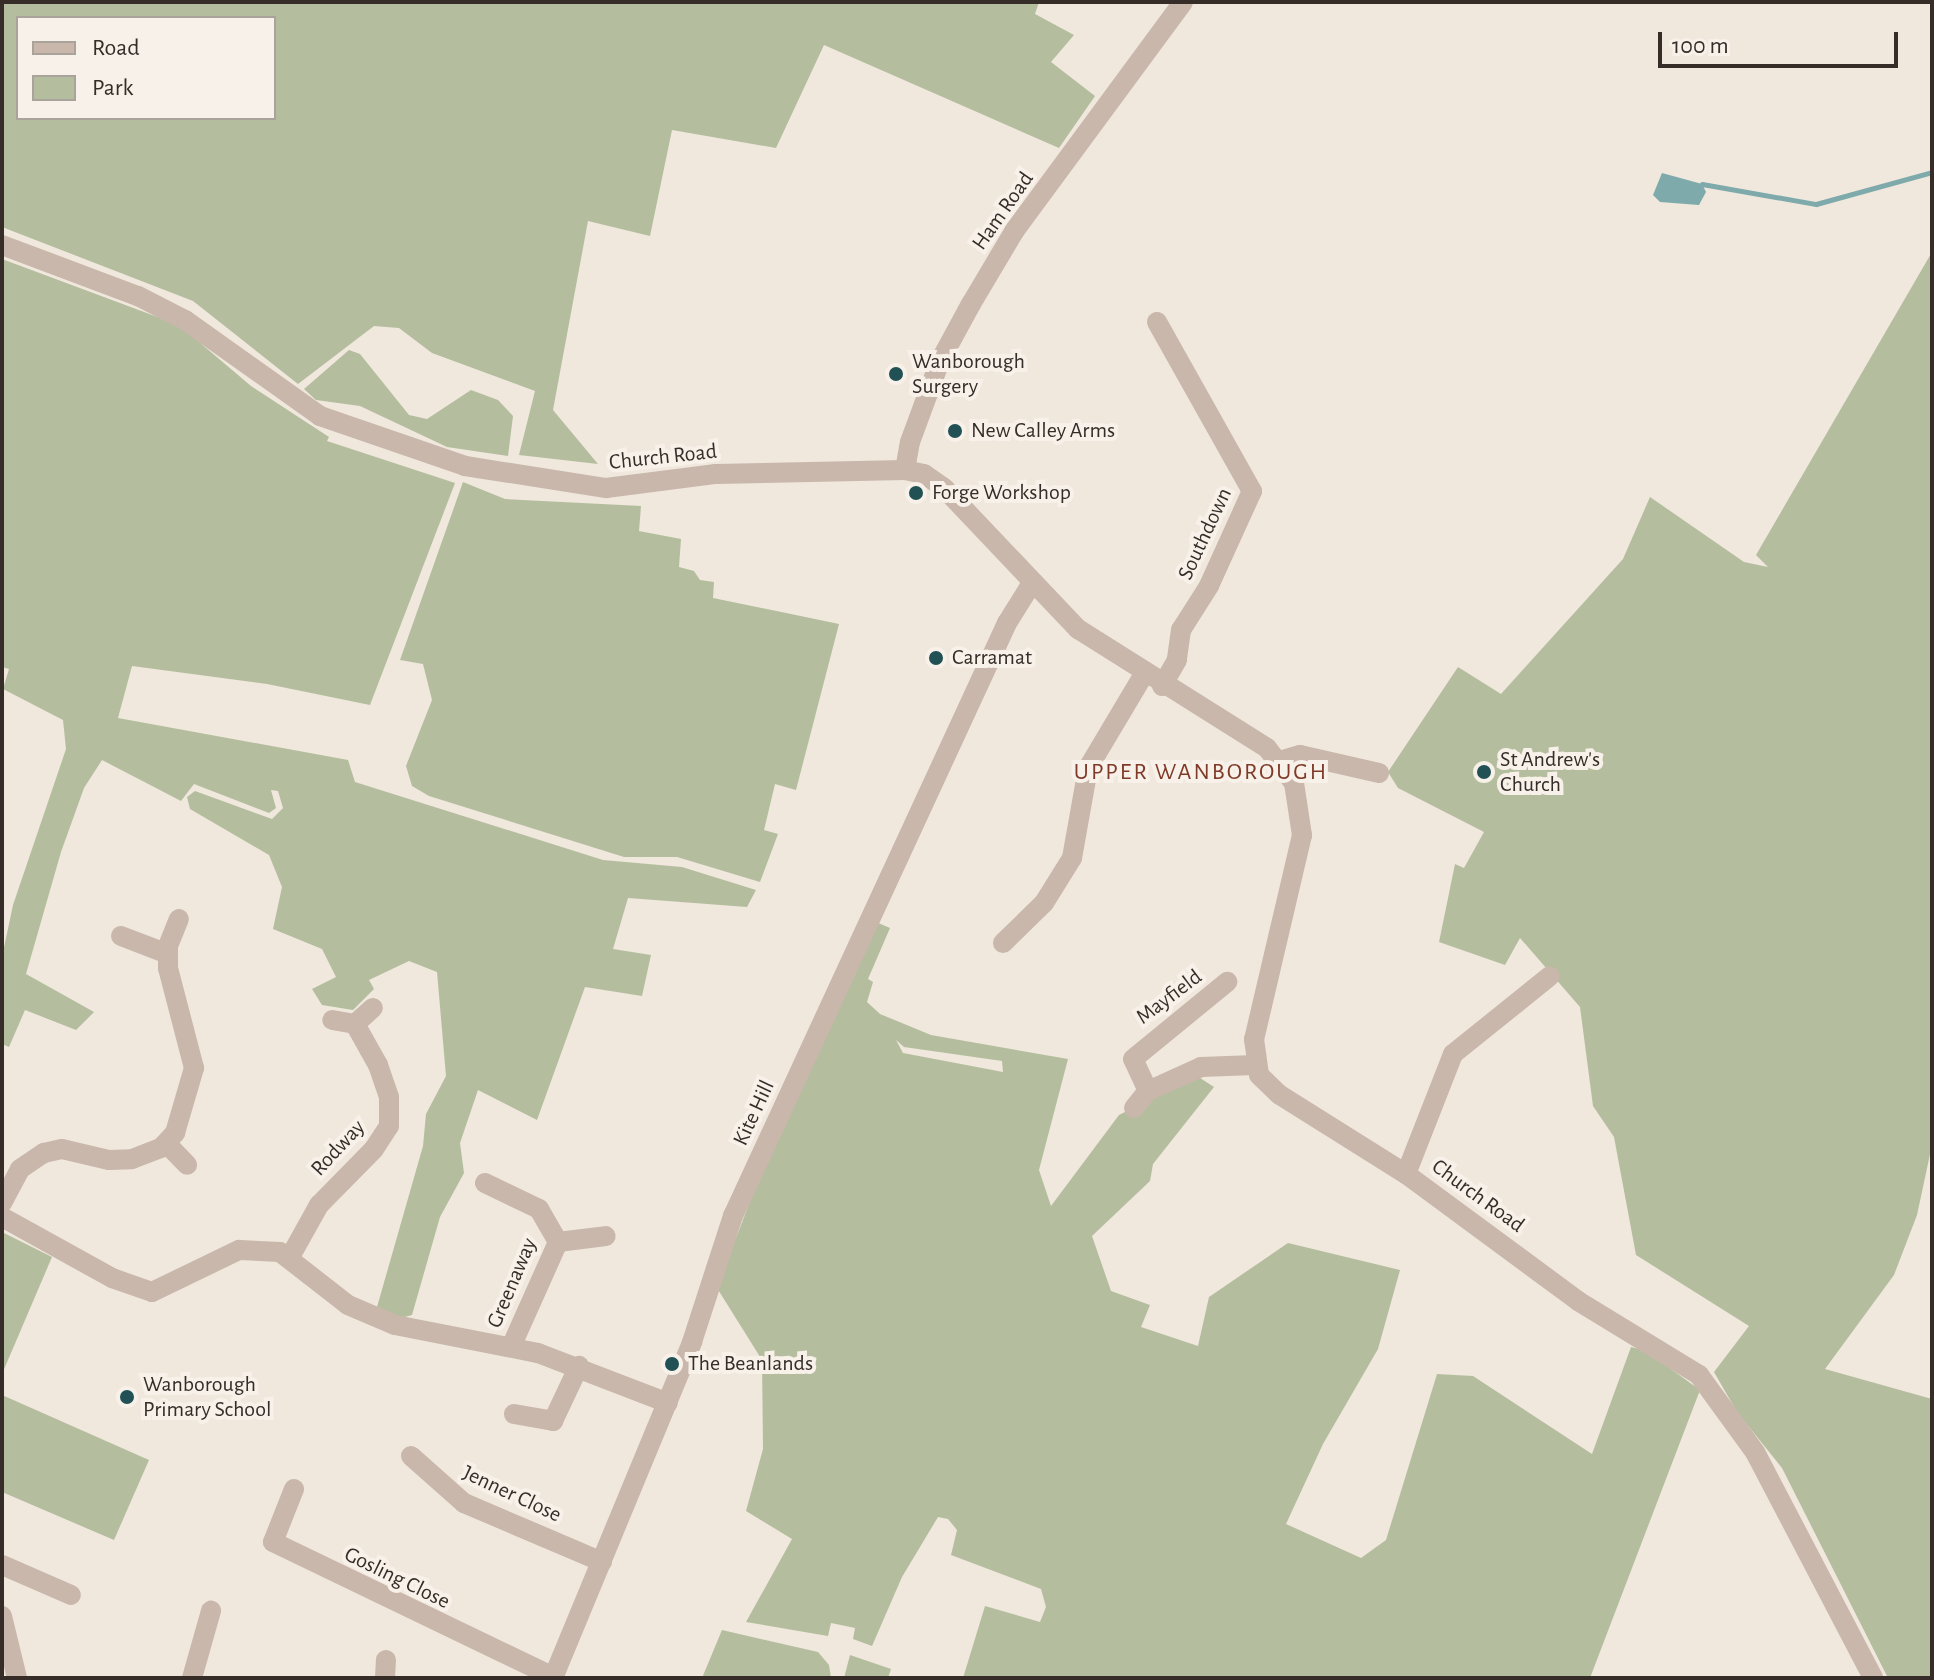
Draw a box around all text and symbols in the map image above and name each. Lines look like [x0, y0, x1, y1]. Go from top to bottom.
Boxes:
legend [16, 16, 276, 120]
scale bar [1662, 16, 1902, 66]
text: 100 m [1672, 34, 1729, 58]
text: Road [92, 36, 140, 60]
text: Park [92, 76, 133, 100]
street label: Ham Road [967, 167, 1039, 255]
place label: Wanborough Surgery [912, 348, 1025, 400]
marker: Wanborough Surgery [887, 365, 905, 383]
place label: New Calley Arms [971, 418, 1115, 444]
marker: New Calley Arms [946, 422, 964, 440]
street label: Church Road [608, 438, 718, 476]
place label: Forge Workshop [932, 480, 1071, 506]
marker: Forge Workshop [907, 484, 925, 502]
street label: Southdown [1172, 484, 1238, 584]
place label: Carramat [952, 645, 1032, 671]
marker: Carramat [927, 649, 945, 667]
place label: St Andrew's Church [1500, 746, 1600, 798]
district label: UPPER WANBOROUGH [1074, 759, 1328, 787]
marker: St Andrew's Church [1475, 763, 1493, 781]
street label: Mayfield [1131, 964, 1207, 1030]
street label: Kite Hill [727, 1076, 781, 1150]
street label: Rodway [305, 1114, 371, 1182]
street label: Church Road [1426, 1154, 1530, 1238]
street label: Greenaway [481, 1234, 543, 1332]
place label: The Beanlands [688, 1351, 813, 1377]
marker: The Beanlands [663, 1355, 681, 1373]
place label: Wanborough Primary School [143, 1371, 271, 1422]
marker: Wanborough Primary School [118, 1388, 136, 1406]
street label: Jenner Close [458, 1460, 566, 1528]
street label: Gosling Close [340, 1541, 454, 1615]

